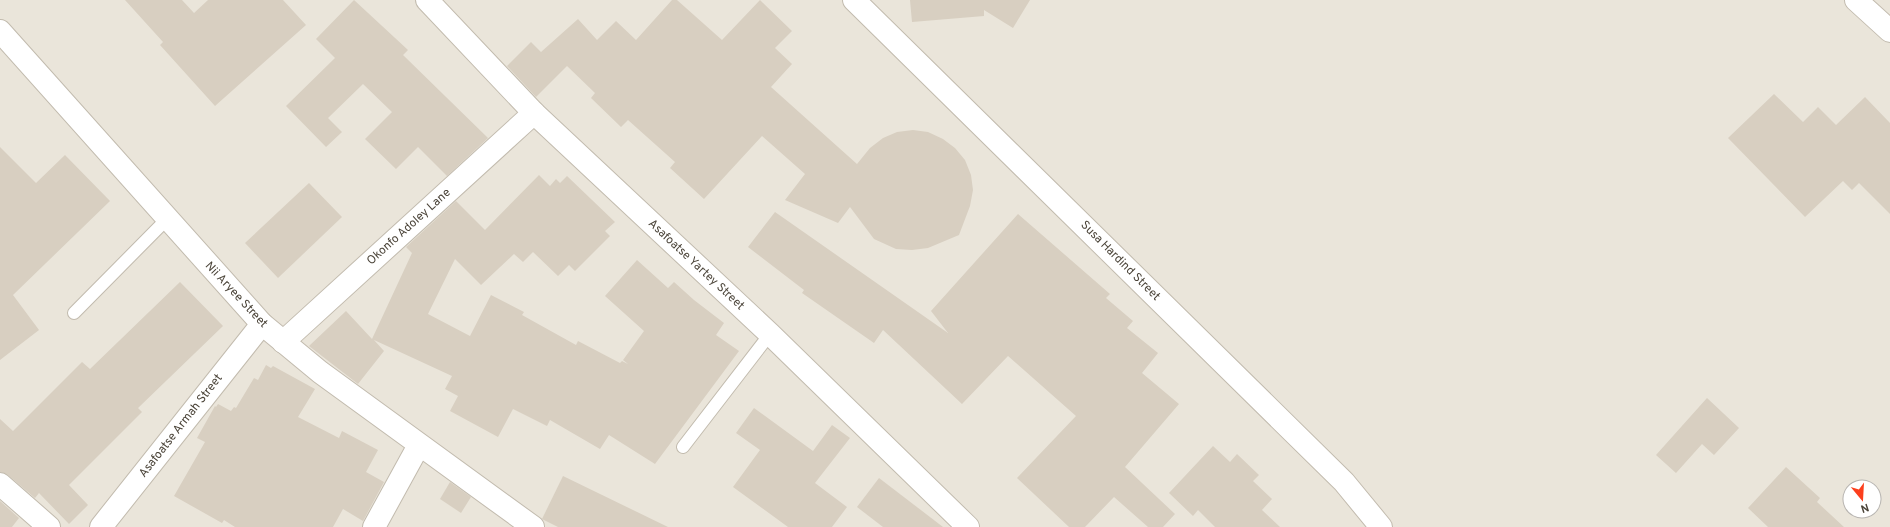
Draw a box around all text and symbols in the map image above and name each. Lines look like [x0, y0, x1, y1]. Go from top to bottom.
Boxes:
street label: Okonfo Adoley Lane [364, 185, 454, 269]
street label: Asafoatse Yartey Street [644, 216, 748, 314]
street label: Susa Hardind Street [1077, 218, 1163, 304]
street label: Nii Aryee Street [201, 258, 271, 332]
street label: Asafoatse Armah Street [136, 371, 226, 481]
north arrow [1842, 479, 1882, 519]
text: N [1859, 500, 1871, 515]

